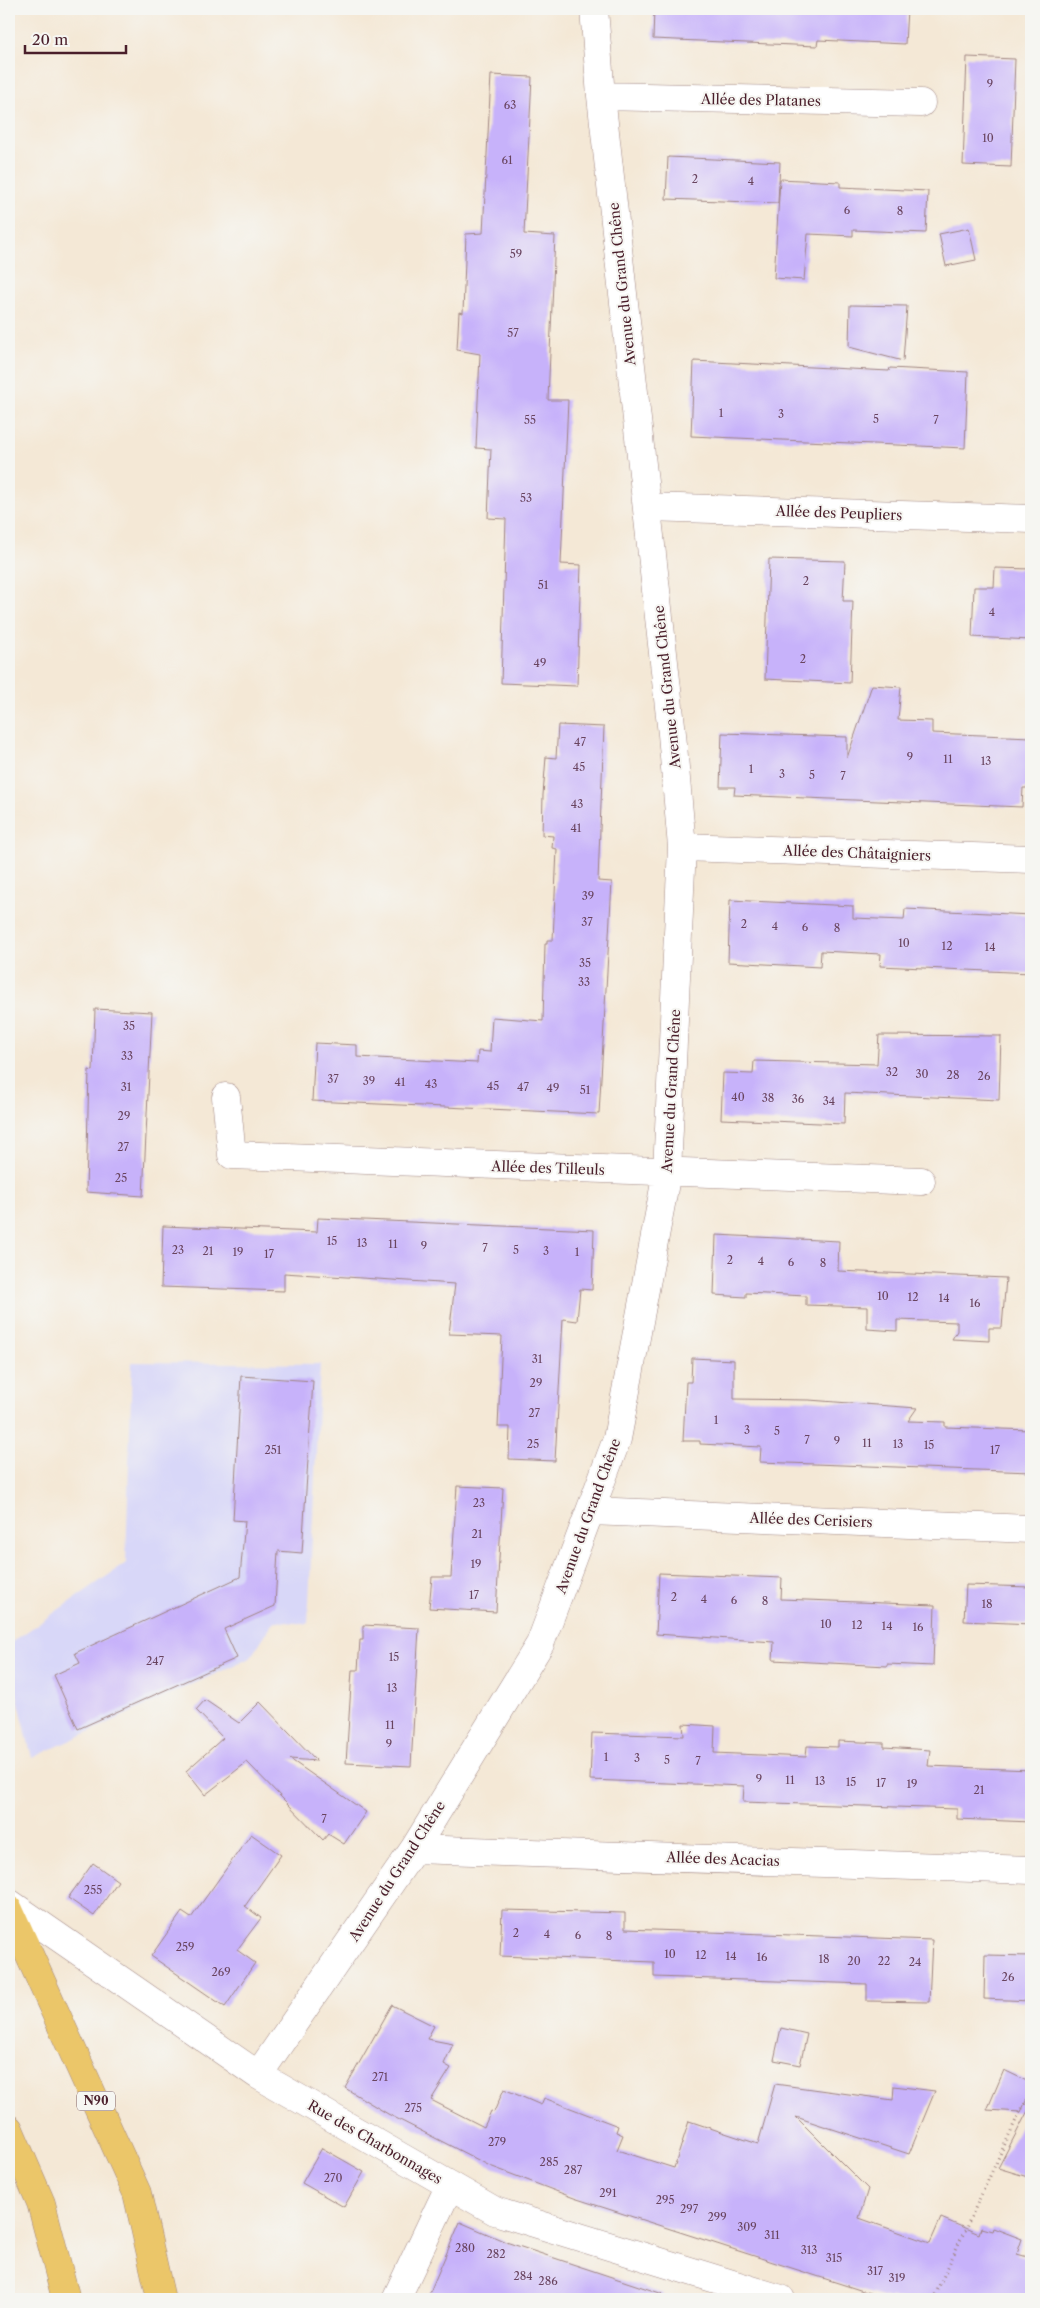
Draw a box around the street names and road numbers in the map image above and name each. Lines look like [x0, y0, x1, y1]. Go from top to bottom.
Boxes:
street label: Allée des Platanes [700, 90, 821, 110]
street label: Avenue du Grand Chêne [604, 201, 640, 367]
street label: Allée des Peupliers [774, 502, 903, 524]
street label: Avenue du Grand Chêne [649, 604, 685, 770]
street label: Allée des Châtaigniers [782, 841, 931, 865]
street label: Avenue du Grand Chêne [658, 1009, 684, 1174]
street label: Allée des Tilleuls [490, 1157, 605, 1179]
street label: Avenue du Grand Chêne [551, 1436, 625, 1597]
street label: Allée des Cerisiers [748, 1509, 873, 1531]
street label: Avenue du Grand Chêne [344, 1797, 449, 1945]
street label: Allée des Acacias [665, 1848, 780, 1870]
road number: N90 [77, 2092, 115, 2110]
street label: Rue des Charbonnages [304, 2096, 446, 2188]

